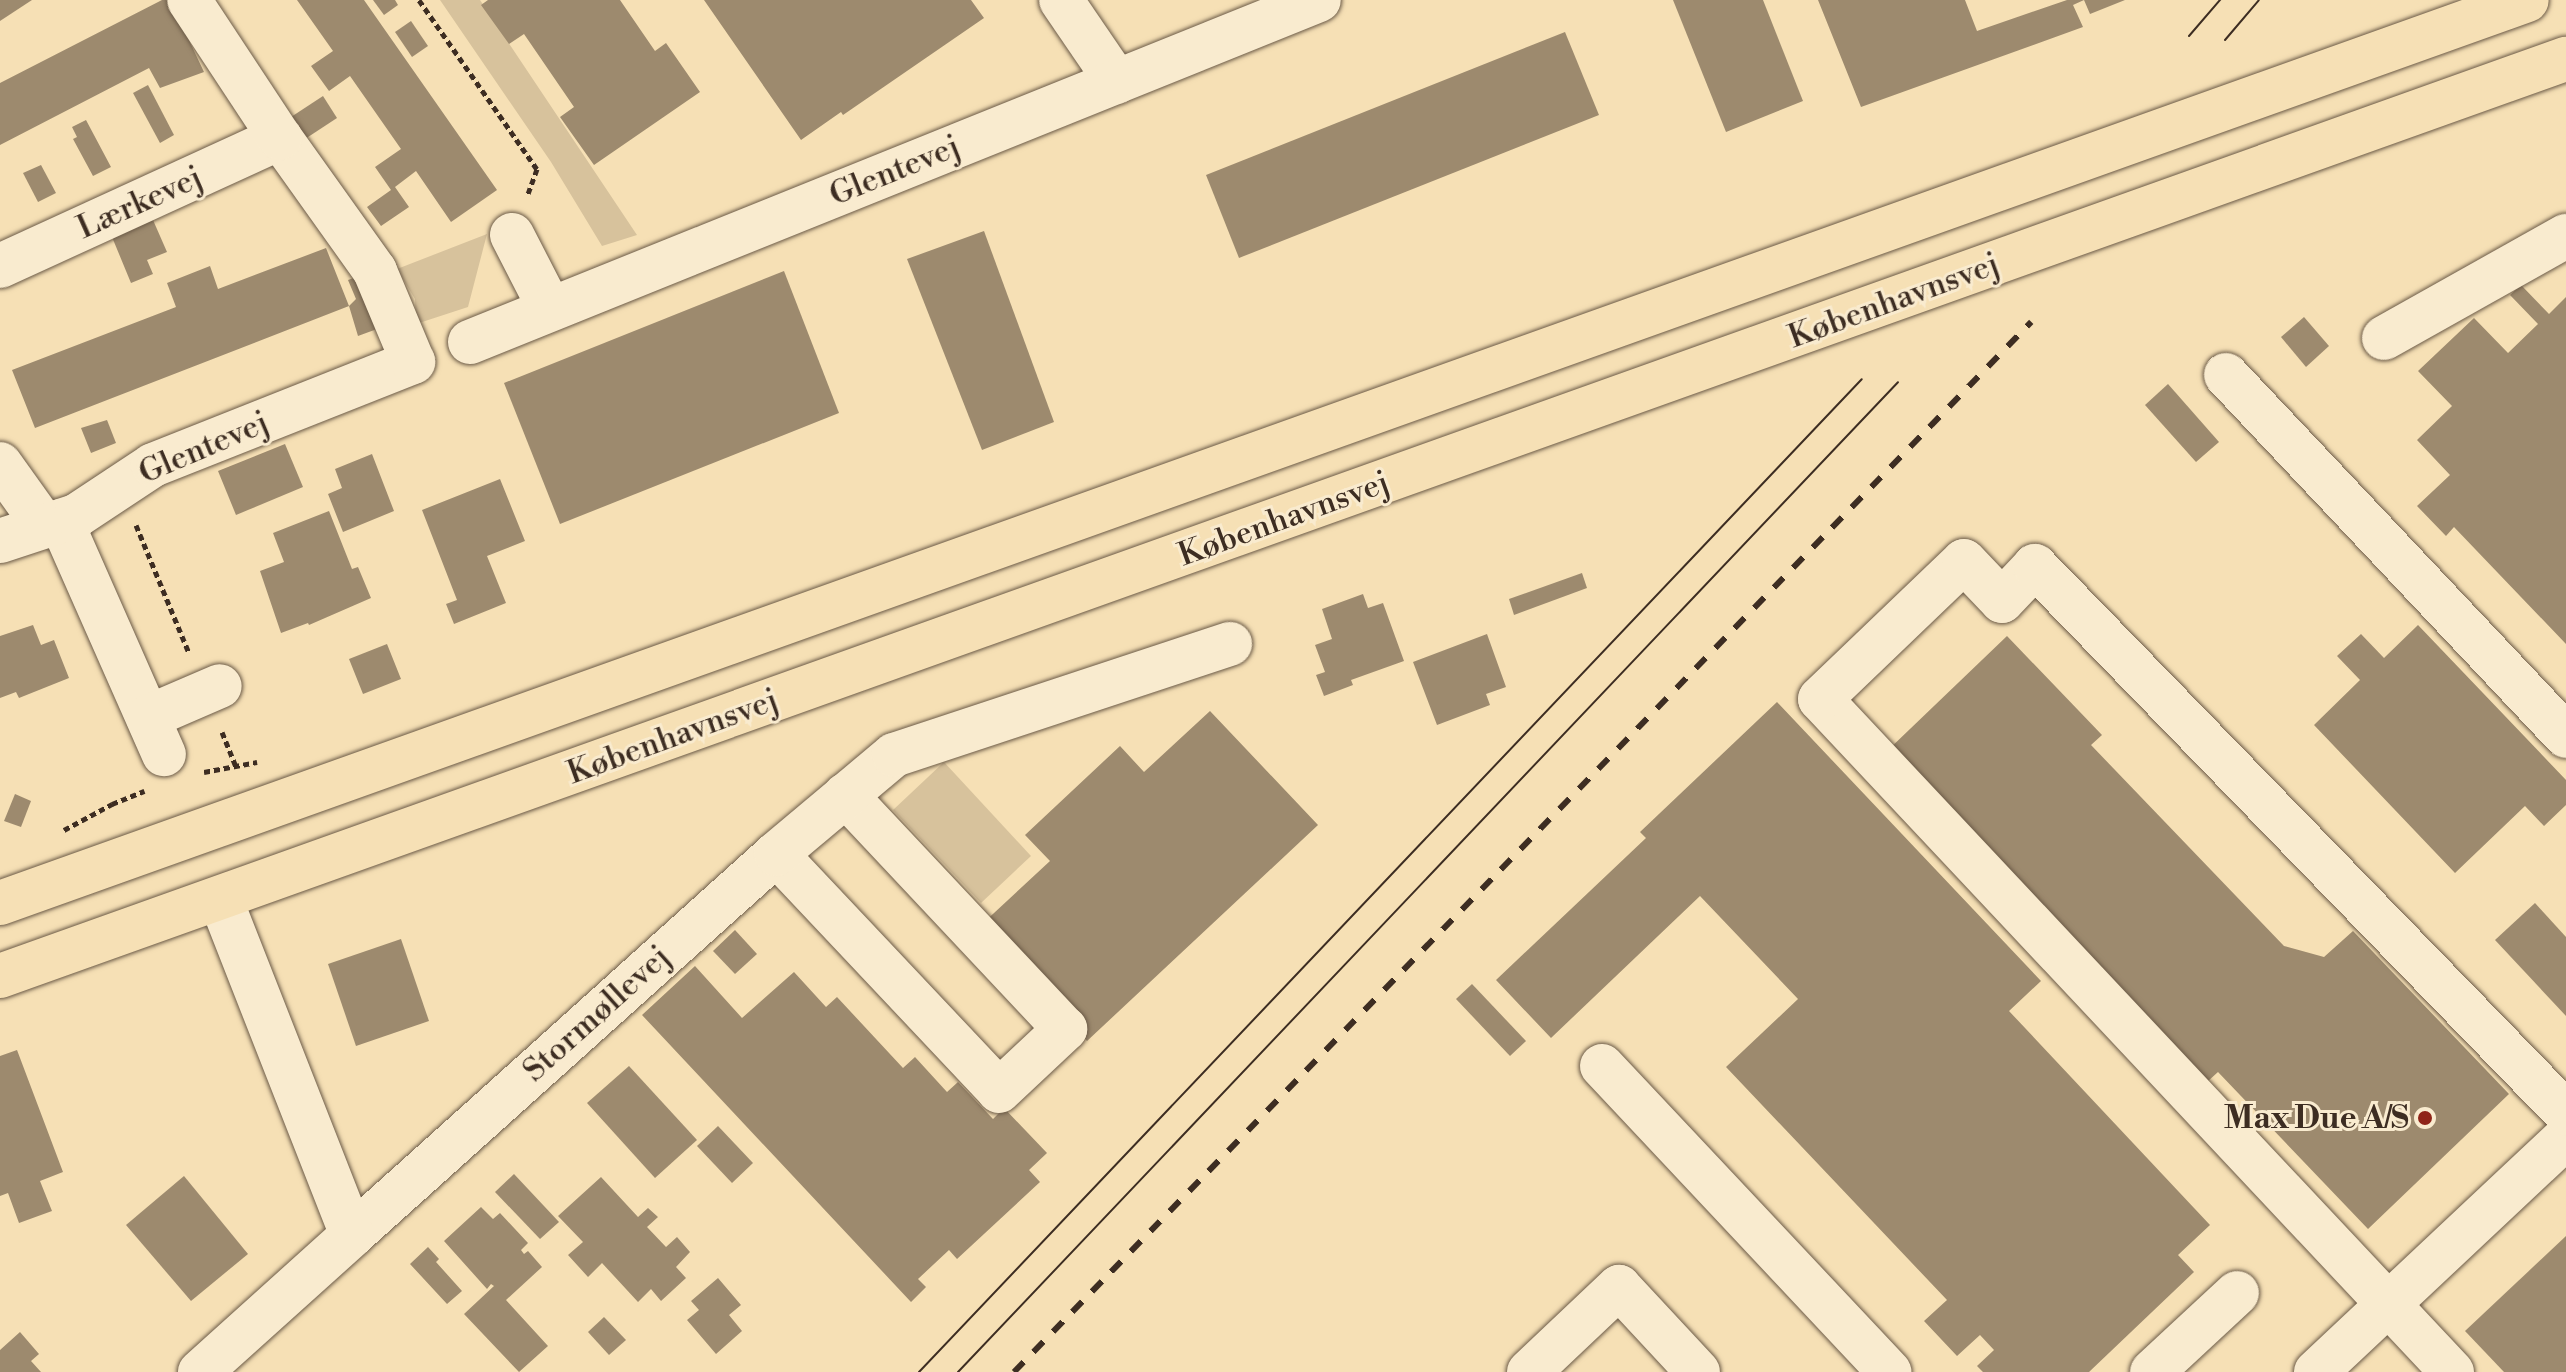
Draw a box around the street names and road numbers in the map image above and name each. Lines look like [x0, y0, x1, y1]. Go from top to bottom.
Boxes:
street label: Glentevej [824, 127, 966, 215]
street label: Lærkevej [71, 158, 209, 248]
street label: Københavnsvej [1783, 245, 2005, 357]
street label: Glentevej [133, 403, 275, 493]
street label: Københavnsvej [1173, 463, 1395, 575]
street label: Københavnsvej [562, 681, 784, 793]
street label: Stormøllevej [515, 938, 679, 1090]

